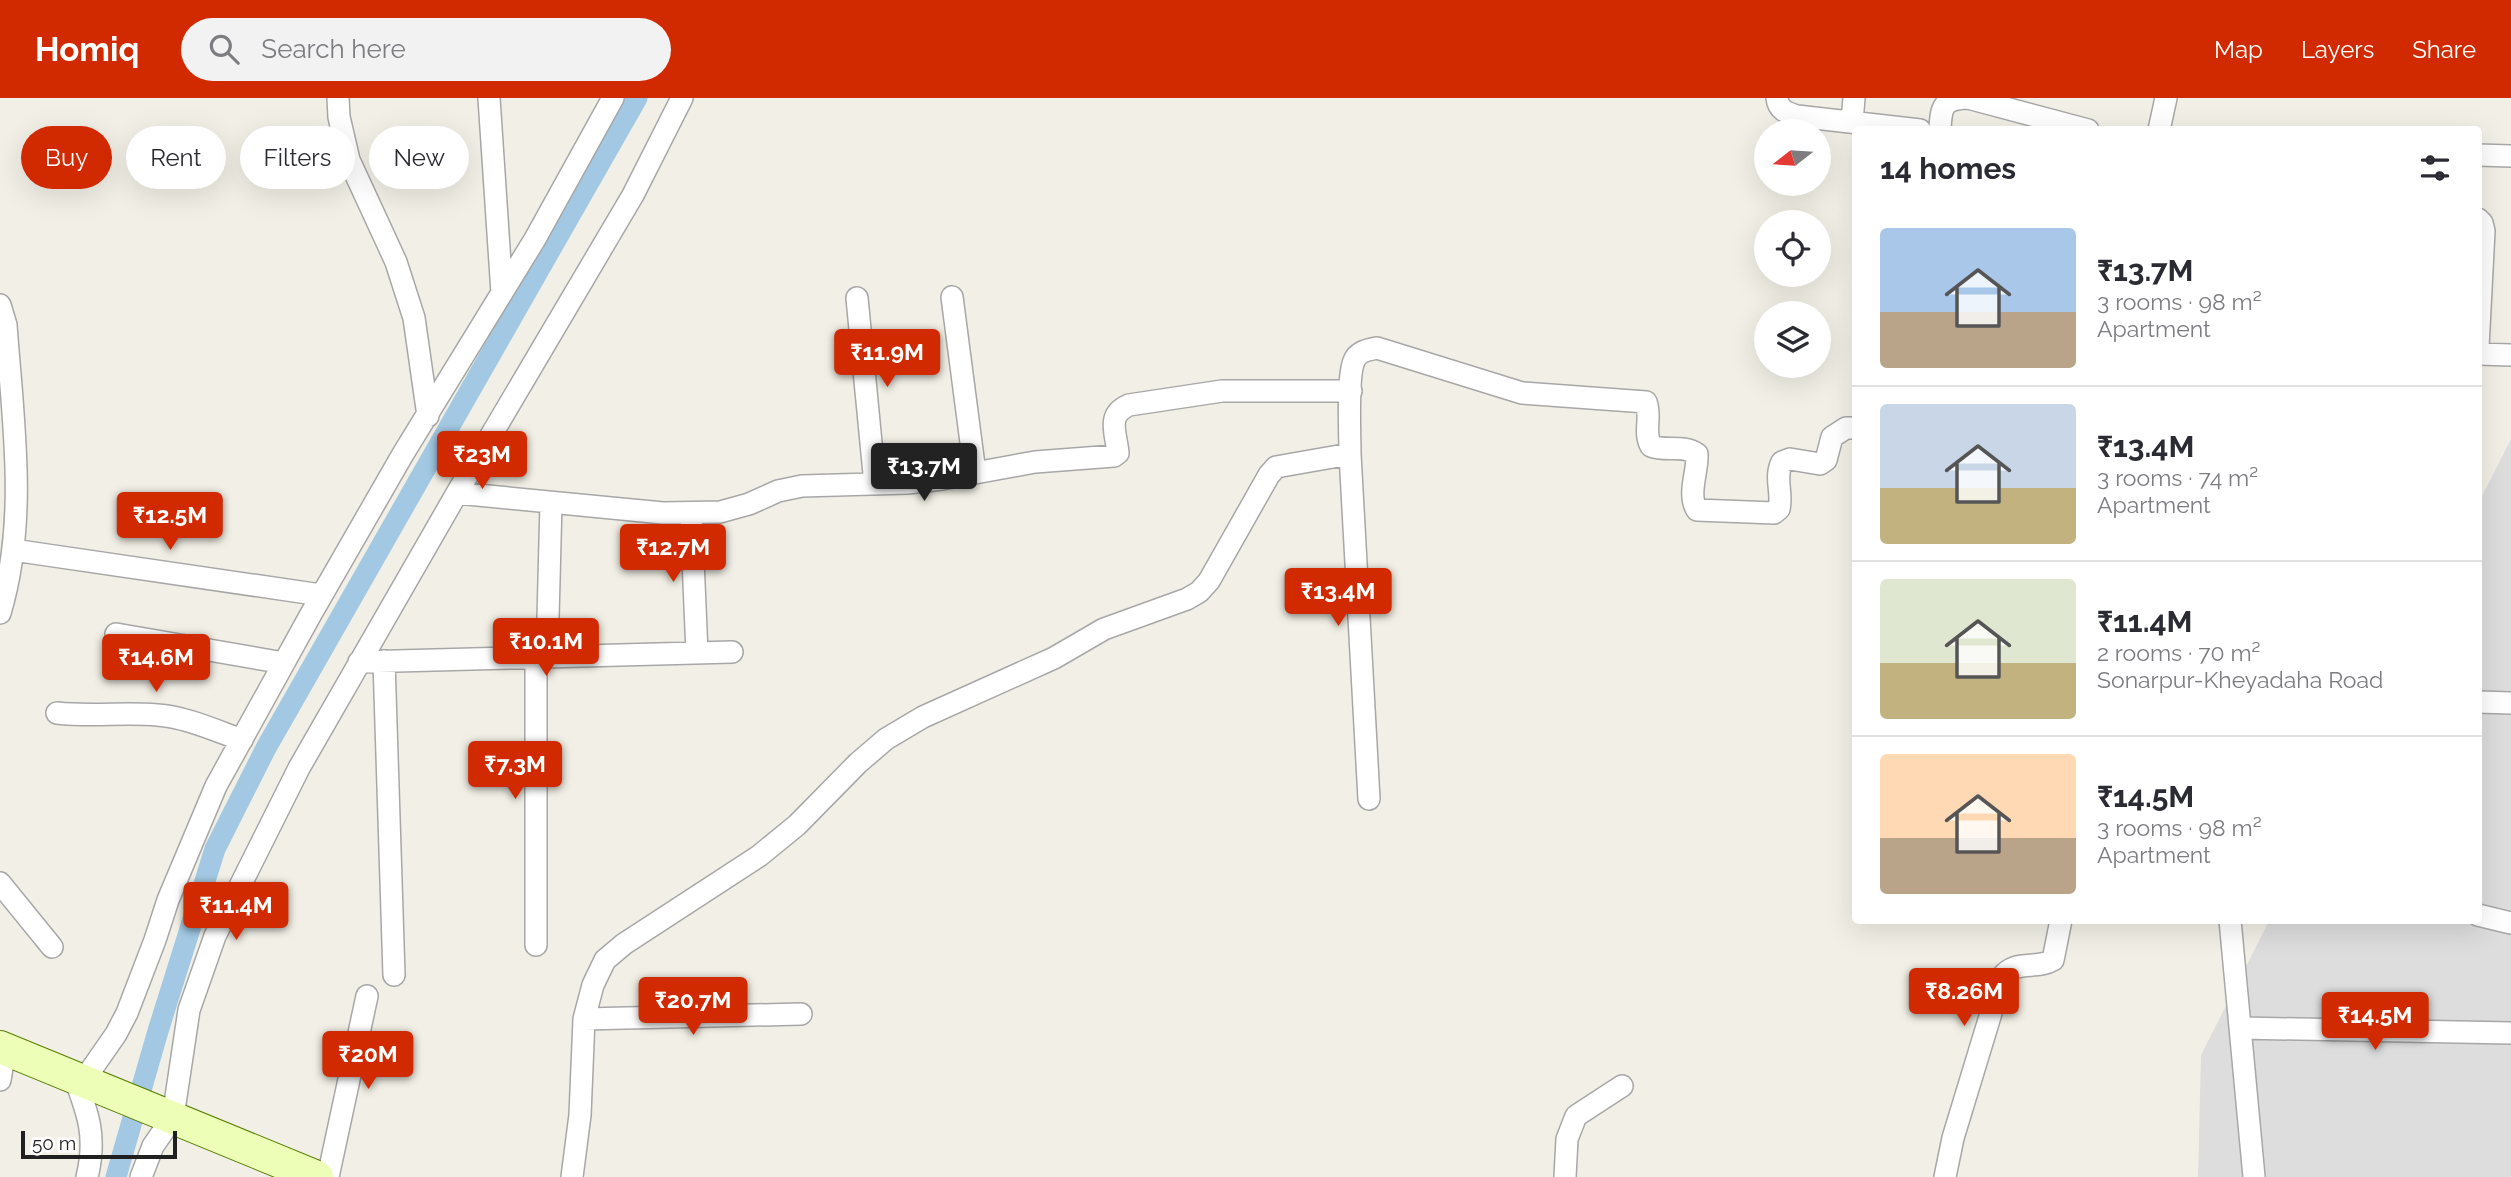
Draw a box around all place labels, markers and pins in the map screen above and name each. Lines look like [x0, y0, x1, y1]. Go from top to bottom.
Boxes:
pin: ₹11.9M [830, 330, 944, 389]
pin: ₹23M [441, 432, 523, 491]
pin: ₹13.7M [867, 444, 981, 503]
pin: ₹12.5M [113, 492, 227, 552]
pin: ₹12.7M [616, 524, 730, 584]
pin: ₹13.4M [1281, 568, 1395, 628]
pin: ₹10.1M [489, 618, 603, 678]
pin: ₹14.6M [99, 634, 213, 694]
pin: ₹7.3M [466, 742, 564, 801]
pin: ₹11.4M [179, 882, 293, 942]
pin: ₹8.26M [1907, 968, 2021, 1028]
pin: ₹20.7M [636, 978, 750, 1037]
pin: ₹14.5M [2318, 992, 2432, 1052]
pin: ₹20M [327, 1032, 409, 1091]

